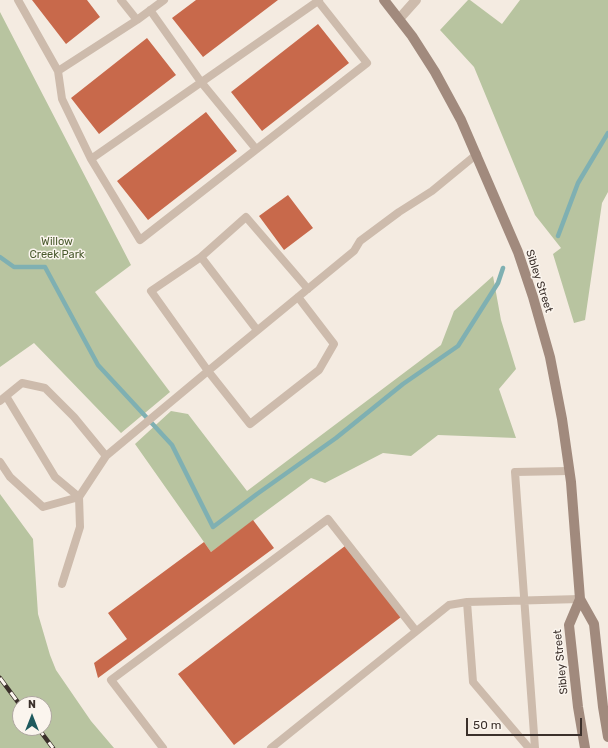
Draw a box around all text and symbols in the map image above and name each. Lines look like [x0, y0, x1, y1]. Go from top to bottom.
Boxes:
park label: Willow Creek Park [30, 235, 84, 261]
street label: Sibley Street [523, 248, 555, 314]
street label: Sibley Street [551, 629, 571, 695]
north arrow [12, 696, 52, 736]
text: N [28, 698, 36, 711]
scale bar [468, 710, 584, 736]
text: 50 m [473, 718, 501, 732]

